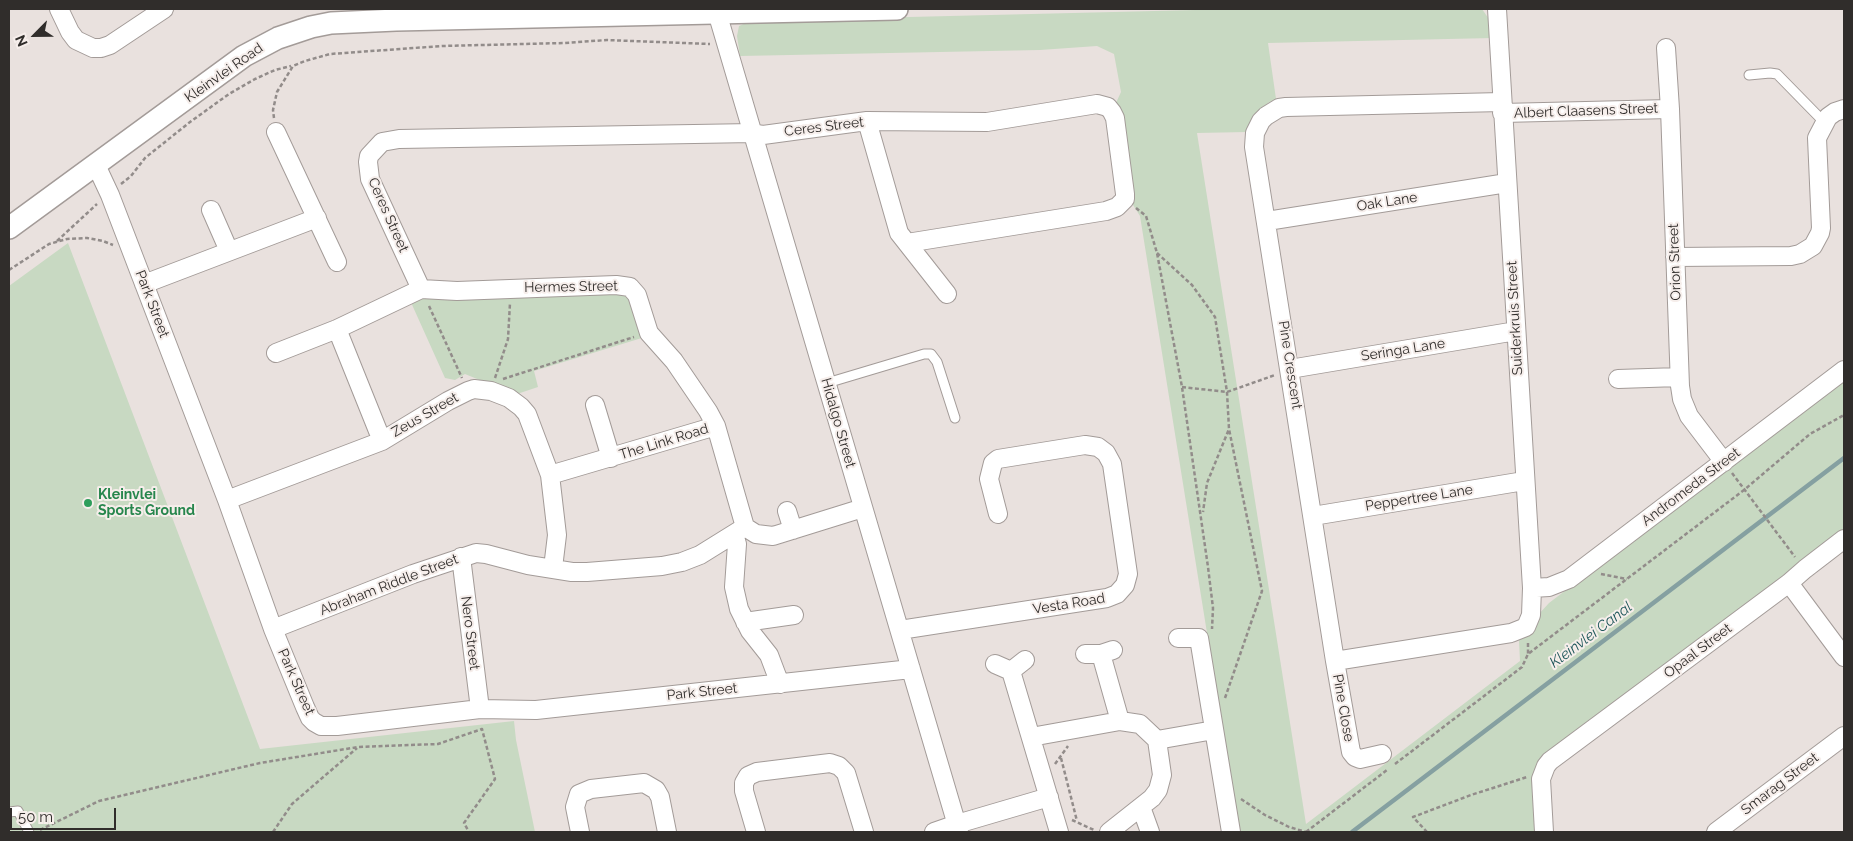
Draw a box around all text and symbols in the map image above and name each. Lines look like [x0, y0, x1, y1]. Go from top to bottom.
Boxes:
north arrow [10, 10, 60, 60]
text: N [12, 33, 31, 49]
street label: Kleinvlei Road [182, 40, 266, 106]
street label: Albert Claasens Street [1514, 100, 1658, 122]
street label: Ceres Street [783, 114, 865, 140]
street label: Ceres Street [364, 175, 412, 255]
street label: Oak Lane [1355, 189, 1419, 215]
street label: Orion Street [1665, 223, 1685, 301]
street label: Suiderkruis Street [1504, 260, 1526, 376]
street label: Park Street [131, 268, 173, 340]
street label: Hermes Street [524, 278, 618, 296]
street label: Pine Crescent [1275, 319, 1305, 411]
street label: Seringa Lane [1360, 335, 1446, 365]
street label: Hidalgo Street [817, 376, 859, 470]
street label: Zeus Street [389, 389, 461, 441]
street label: The Link Road [617, 420, 711, 464]
street label: Andromeda Street [1638, 444, 1744, 530]
street label: Peppertree Lane [1364, 481, 1474, 515]
place label: Kleinvlei Sports Ground [98, 487, 195, 520]
marker: Kleinvlei Sports Ground [82, 497, 94, 509]
street label: Abraham Riddle Street [317, 551, 461, 619]
street label: Vesta Road [1032, 590, 1106, 618]
street label: Nero Street [457, 595, 483, 671]
water label: Kleinvlei Canal [1546, 598, 1636, 672]
street label: Opaal Street [1661, 620, 1735, 682]
street label: Park Street [274, 646, 318, 718]
street label: Pine Close [1329, 673, 1357, 743]
street label: Park Street [666, 680, 738, 704]
street label: Smarag Street [1738, 749, 1822, 819]
scale bar [12, 798, 119, 830]
text: 50 m [18, 808, 53, 826]

